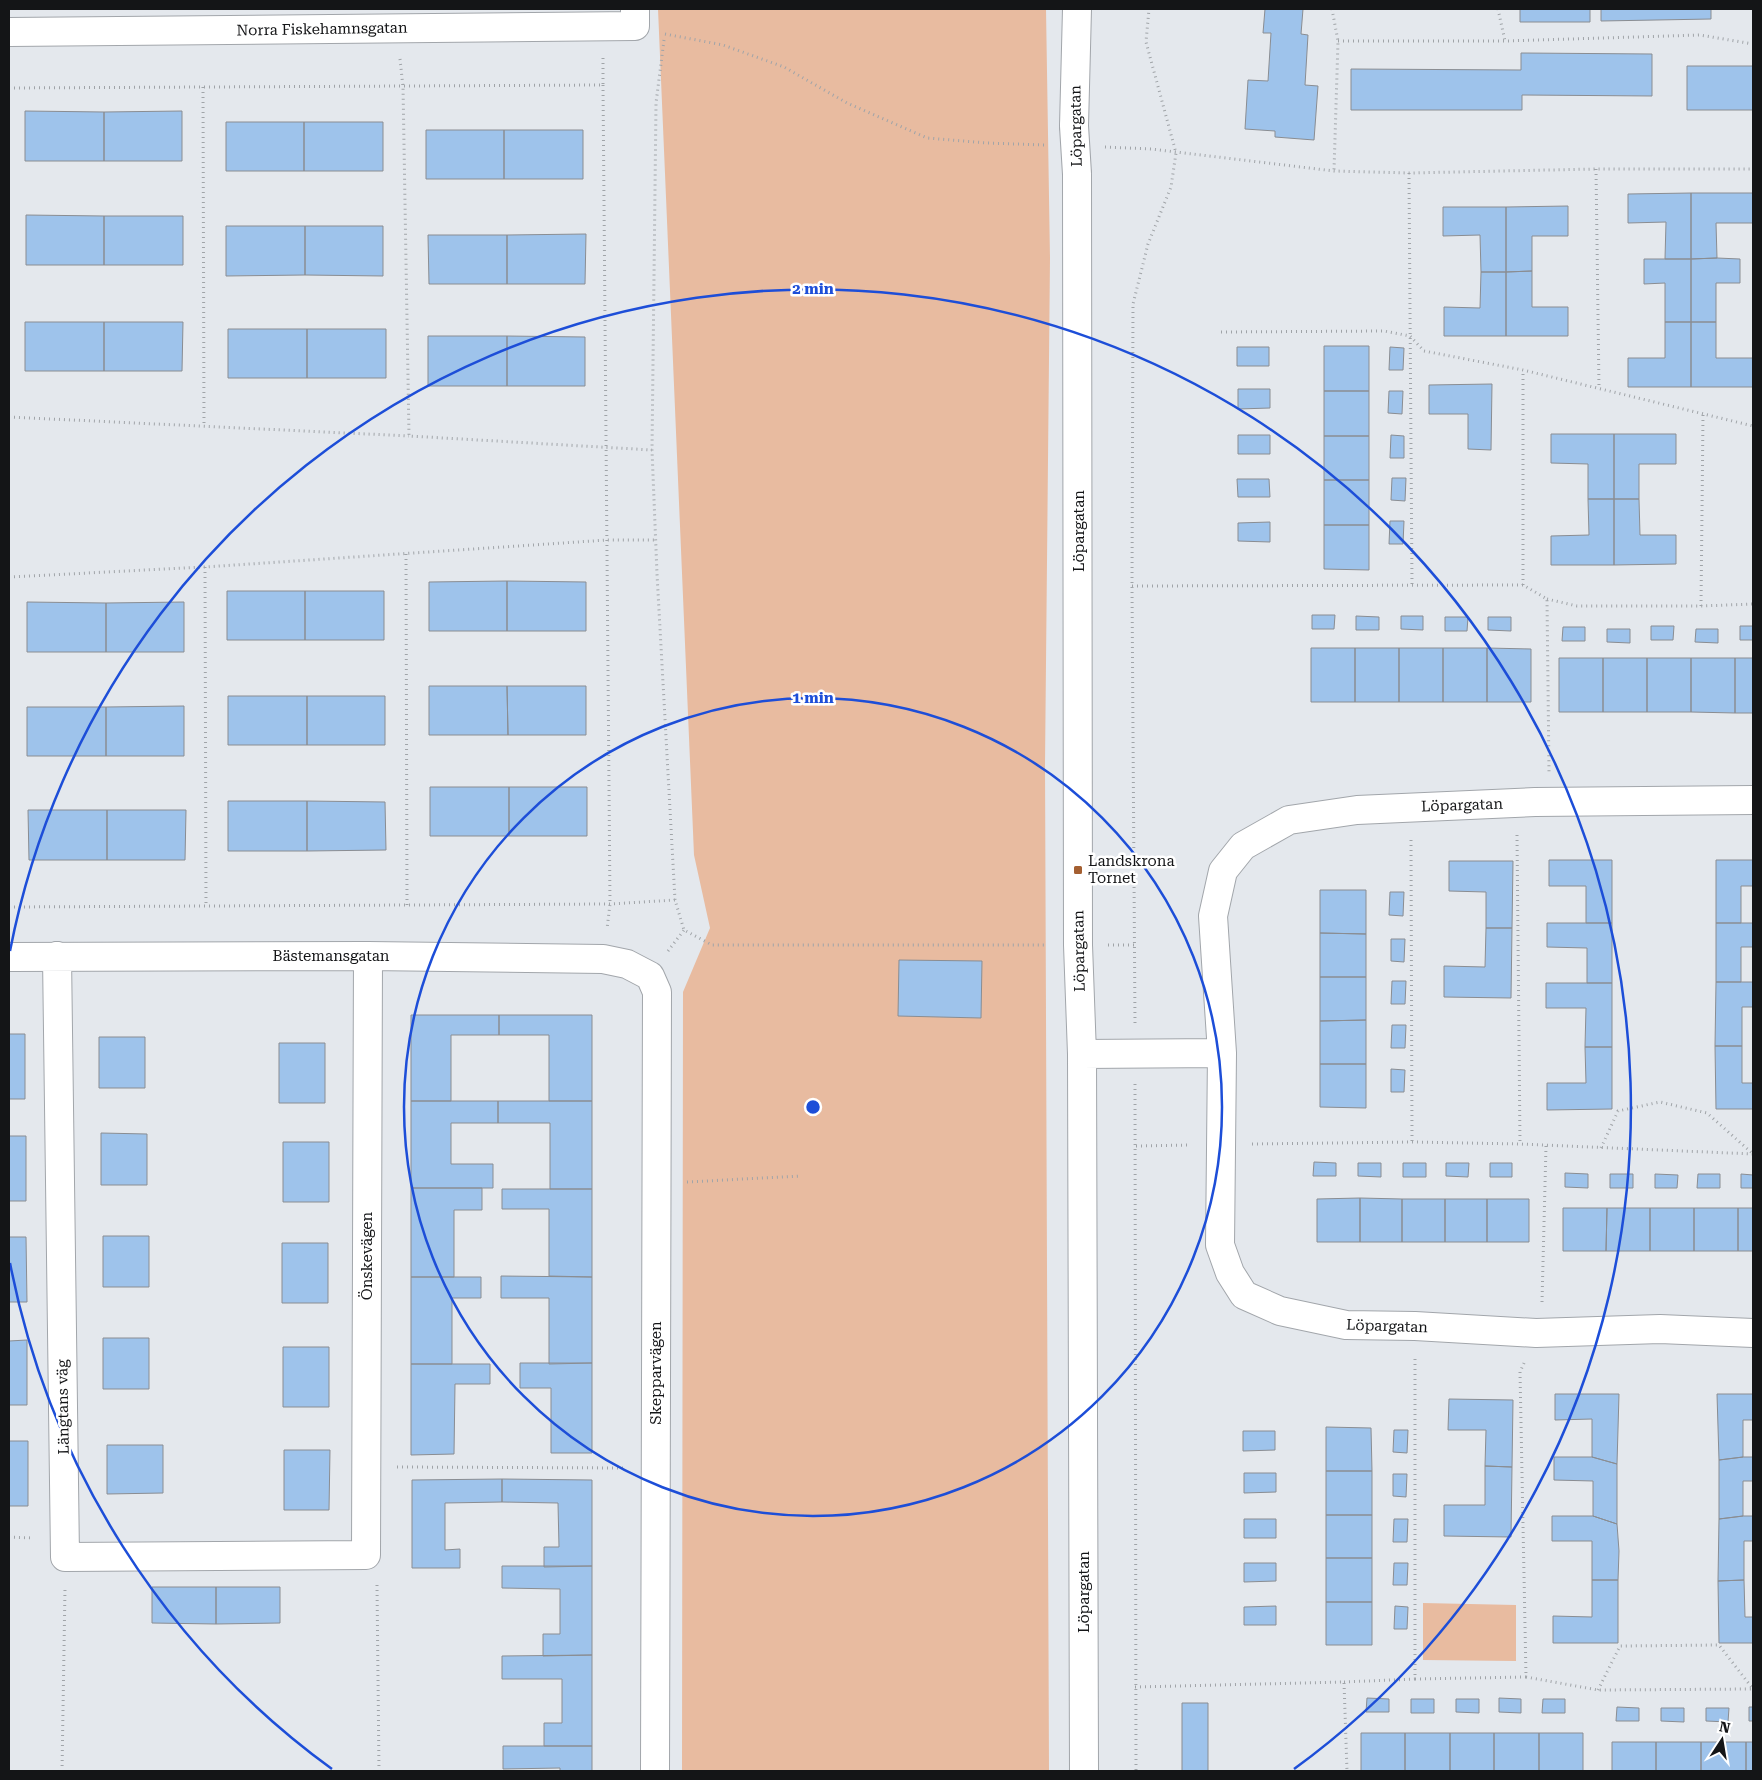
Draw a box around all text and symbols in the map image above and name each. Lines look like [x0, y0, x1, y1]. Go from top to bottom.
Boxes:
street label: Norra Fiskehamnsgatan [236, 19, 408, 39]
street label: Löpargatan [1066, 85, 1086, 167]
text: 2 min [792, 280, 834, 298]
street label: Löpargatan [1070, 490, 1088, 572]
text: 1 min [792, 689, 834, 707]
street label: Löpargatan [1421, 795, 1504, 815]
place label: Landskrona Tornet [1088, 852, 1175, 887]
marker: Landskrona Tornet [1072, 864, 1084, 876]
street label: Löpargatan [1069, 910, 1089, 992]
street label: Bästemansgatan [272, 947, 390, 965]
centre of rings [804, 1098, 822, 1116]
street label: Önskevägen [358, 1211, 376, 1300]
street label: Löpargatan [1346, 1316, 1429, 1336]
street label: Skepparvägen [647, 1321, 665, 1425]
street label: Längtans väg [53, 1359, 73, 1455]
street label: Löpargatan [1075, 1551, 1093, 1633]
north arrow [1697, 1715, 1747, 1765]
text: N [1718, 1718, 1732, 1736]

